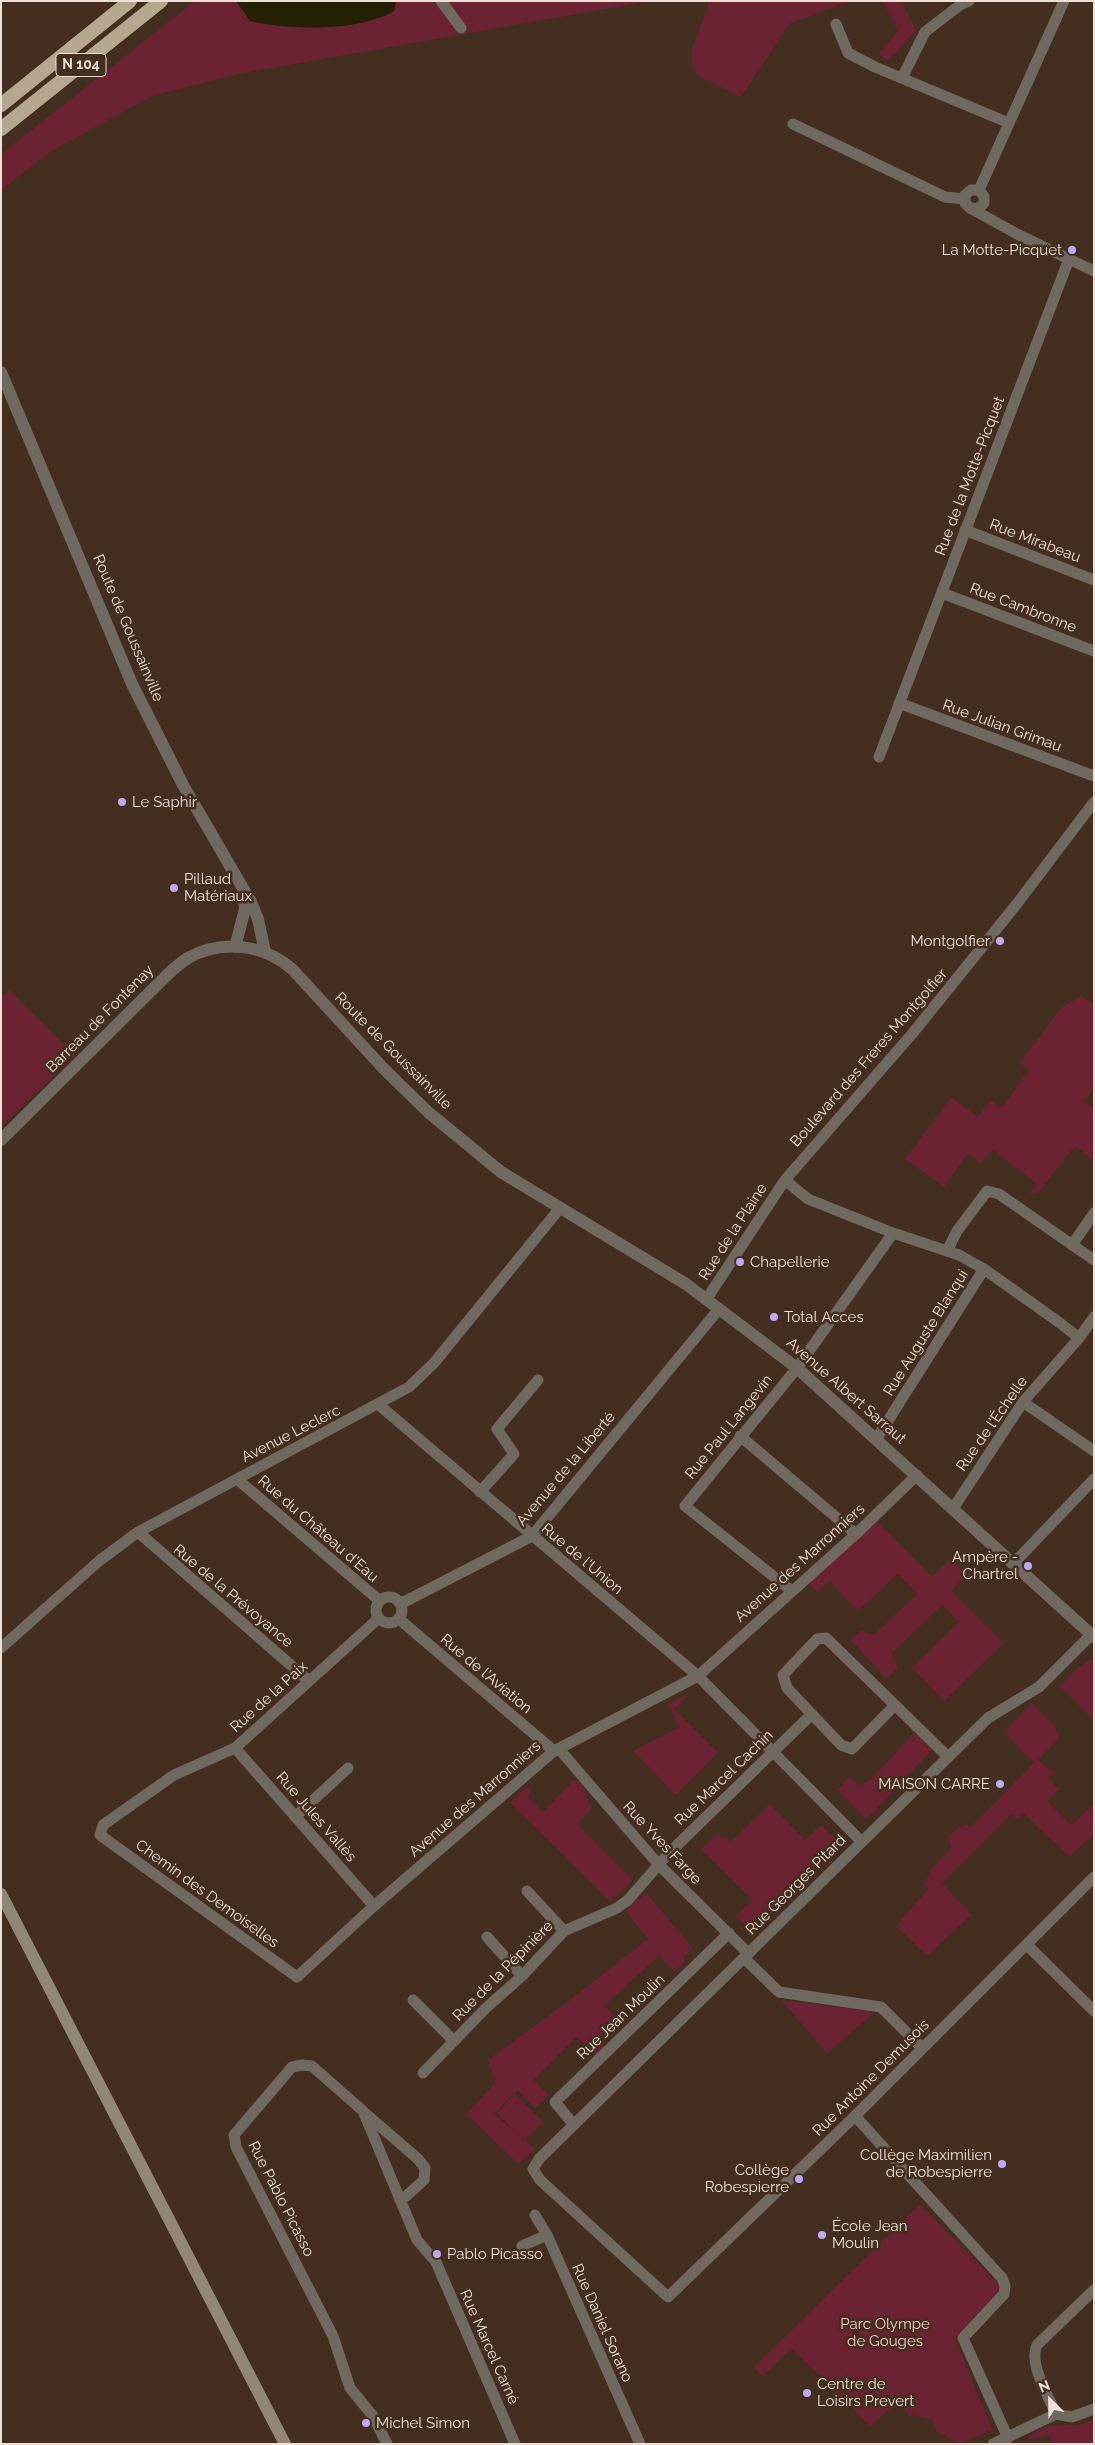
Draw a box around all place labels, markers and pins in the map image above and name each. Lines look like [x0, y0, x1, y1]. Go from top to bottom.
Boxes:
place label: La Motte-Picquet [942, 241, 1062, 259]
marker: La Motte-Picquet [1066, 244, 1078, 256]
place label: Le Saphir [132, 793, 197, 811]
marker: Le Saphir [116, 796, 128, 808]
place label: Pillaud Matériaux [184, 870, 252, 905]
marker: Pillaud Matériaux [168, 882, 180, 894]
place label: Montgolfier [911, 932, 990, 950]
marker: Montgolfier [994, 935, 1006, 947]
place label: Chapellerie [750, 1253, 830, 1271]
marker: Chapellerie [734, 1256, 746, 1268]
place label: Total Acces [784, 1308, 864, 1326]
marker: Total Acces [768, 1311, 780, 1323]
place label: Ampère - Chartrel [952, 1548, 1018, 1583]
marker: Ampère - Chartrel [1022, 1560, 1034, 1572]
place label: MAISON CARRE [878, 1775, 990, 1793]
marker: MAISON CARRE [994, 1778, 1006, 1790]
place label: Collège Maximilien de Robespierre [860, 2146, 992, 2181]
marker: Collège Maximilien de Robespierre [996, 2158, 1008, 2170]
place label: Collège Robespierre [705, 2161, 789, 2196]
marker: Collège Robespierre [793, 2173, 805, 2185]
place label: École Jean Moulin [832, 2217, 908, 2252]
marker: École Jean Moulin [816, 2229, 828, 2241]
place label: Pablo Picasso [447, 2245, 543, 2263]
marker: Pablo Picasso [431, 2248, 443, 2260]
place label: Centre de Loisirs Prevert [817, 2375, 914, 2410]
marker: Centre de Loisirs Prevert [801, 2387, 813, 2399]
place label: Michel Simon [376, 2414, 470, 2432]
marker: Michel Simon [360, 2417, 372, 2429]

